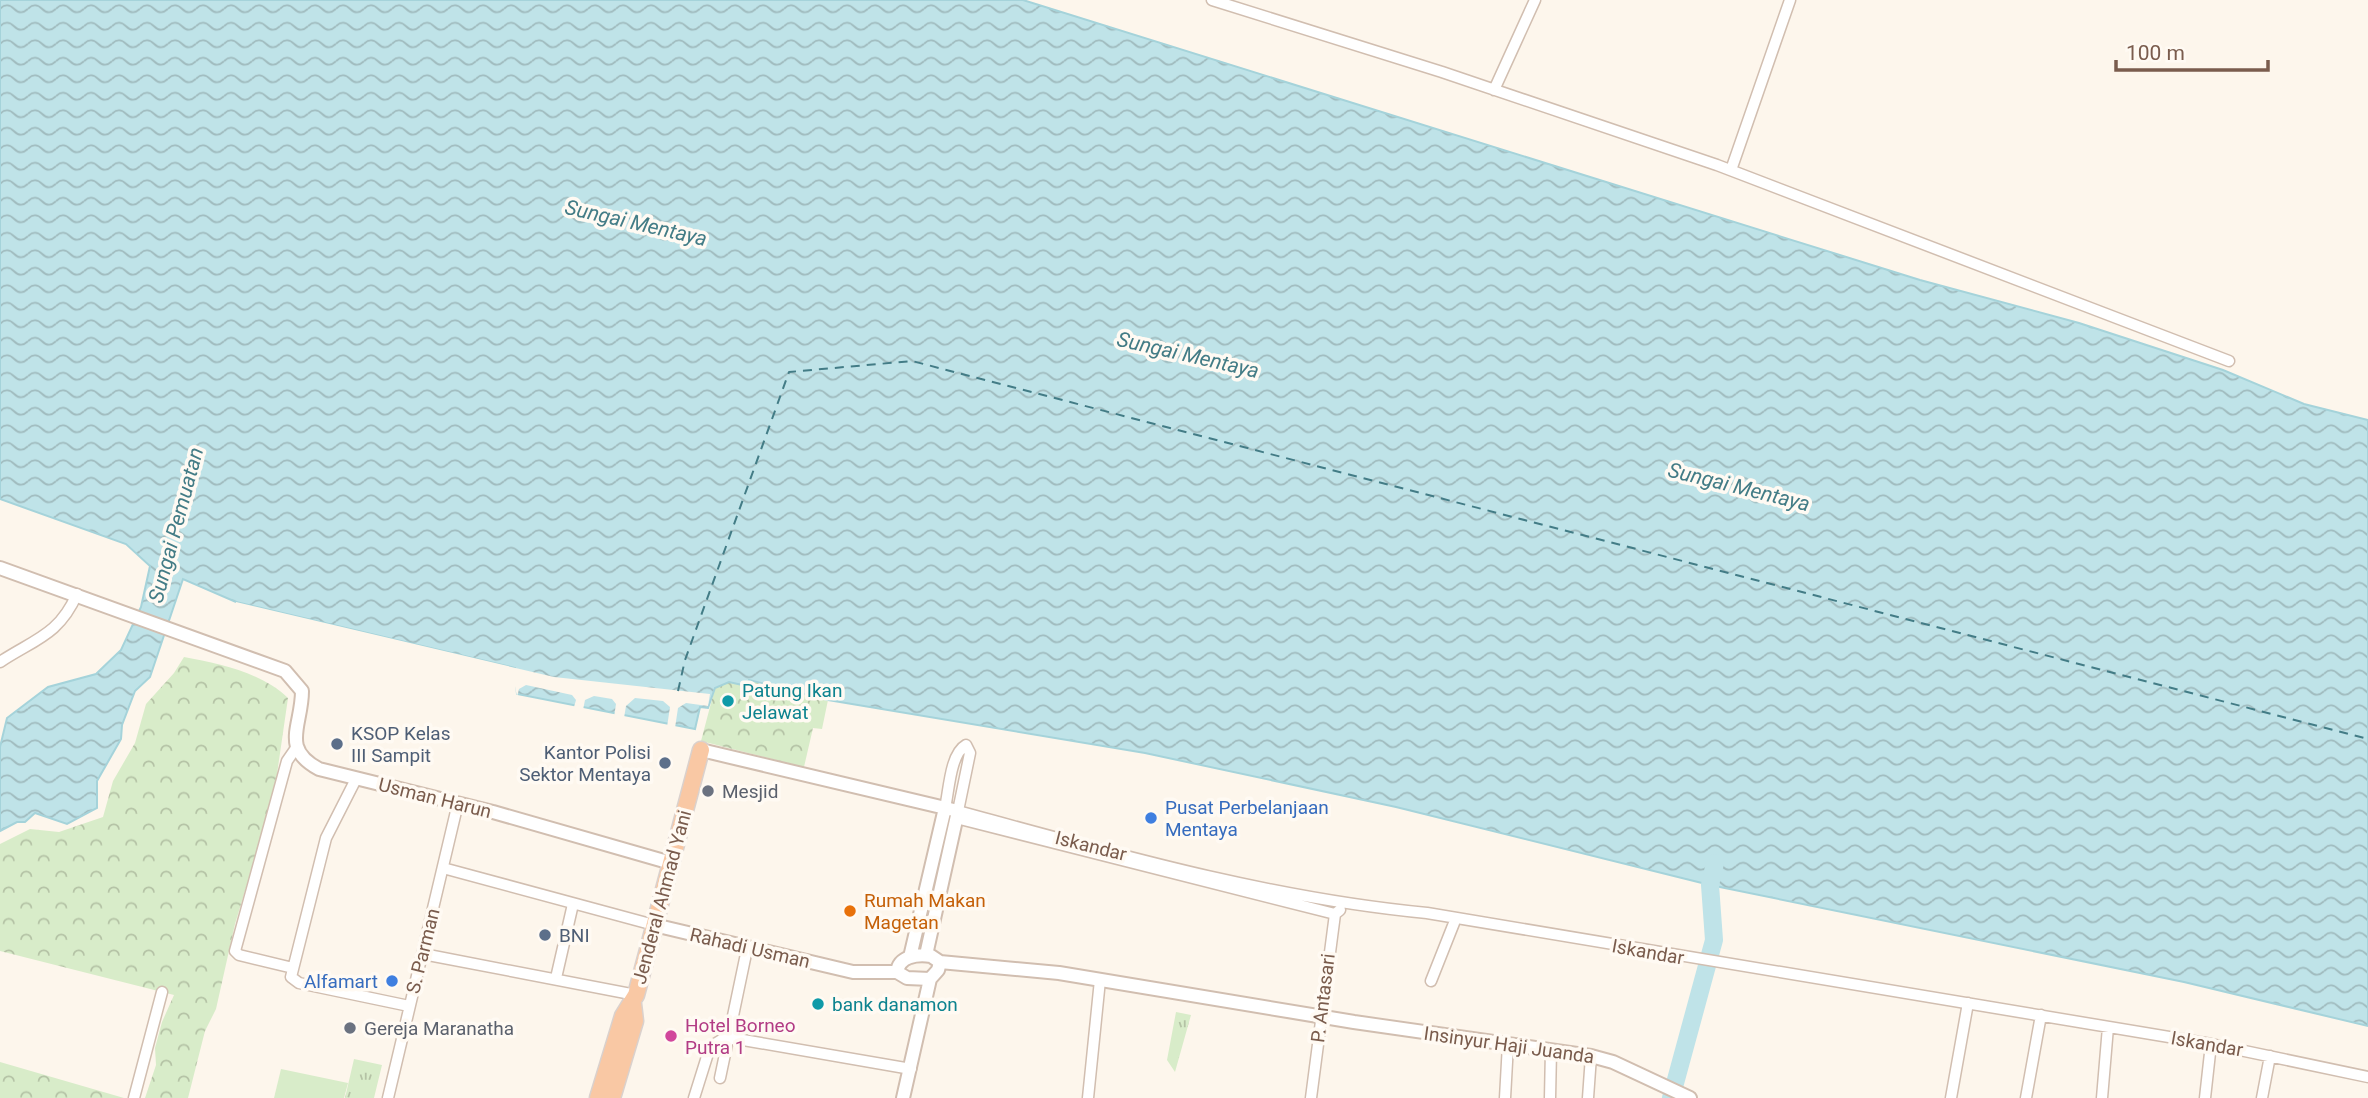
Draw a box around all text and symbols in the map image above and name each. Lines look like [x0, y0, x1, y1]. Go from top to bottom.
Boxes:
scale bar [2116, 28, 2268, 72]
text: 100 m [2126, 41, 2185, 65]
water label: Sungai Mentaya [563, 195, 709, 251]
water label: Sungai Mentaya [1115, 327, 1261, 383]
water label: Sungai Pemuatan [144, 445, 208, 605]
water label: Sungai Mentaya [1666, 458, 1812, 516]
place label: Patung Ikan Jelawat [742, 679, 842, 724]
marker: Patung Ikan Jelawat [720, 693, 736, 709]
place label: KSOP Kelas III Sampit [351, 722, 451, 767]
marker: KSOP Kelas III Sampit [329, 736, 345, 752]
place label: Kantor Polisi Sektor Mentaya [519, 741, 651, 786]
marker: Kantor Polisi Sektor Mentaya [657, 755, 673, 771]
street label: Usman Harun [376, 773, 494, 823]
place label: Mesjid [722, 780, 778, 803]
marker: Mesjid [700, 783, 716, 799]
place label: Pusat Perbelanjaan Mentaya [1165, 796, 1329, 841]
street label: Jenderal Ahmad Yani [628, 808, 696, 986]
marker: Pusat Perbelanjaan Mentaya [1143, 810, 1159, 826]
street label: Iskandar [1053, 826, 1130, 866]
place label: Rumah Makan Magetan [864, 889, 986, 934]
marker: Rumah Makan Magetan [842, 903, 858, 919]
street label: S. Parman [401, 906, 445, 996]
street label: Rahadi Usman [688, 923, 812, 973]
place label: BNI [559, 924, 590, 947]
marker: BNI [537, 927, 553, 943]
street label: Iskandar [1610, 934, 1686, 970]
street label: P. Antasari [1306, 952, 1340, 1044]
place label: Alfamart [304, 970, 378, 993]
marker: Alfamart [384, 973, 400, 989]
place label: bank danamon [832, 993, 958, 1016]
marker: bank danamon [810, 996, 826, 1012]
place label: Hotel Borneo Putra 1 [685, 1014, 796, 1059]
place label: Gereja Maranatha [364, 1017, 514, 1040]
marker: Gereja Maranatha [342, 1020, 358, 1036]
street label: Insinyur Haji Juanda [1422, 1022, 1596, 1068]
street label: Iskandar [2169, 1026, 2245, 1062]
marker: Hotel Borneo Putra 1 [663, 1028, 679, 1044]

